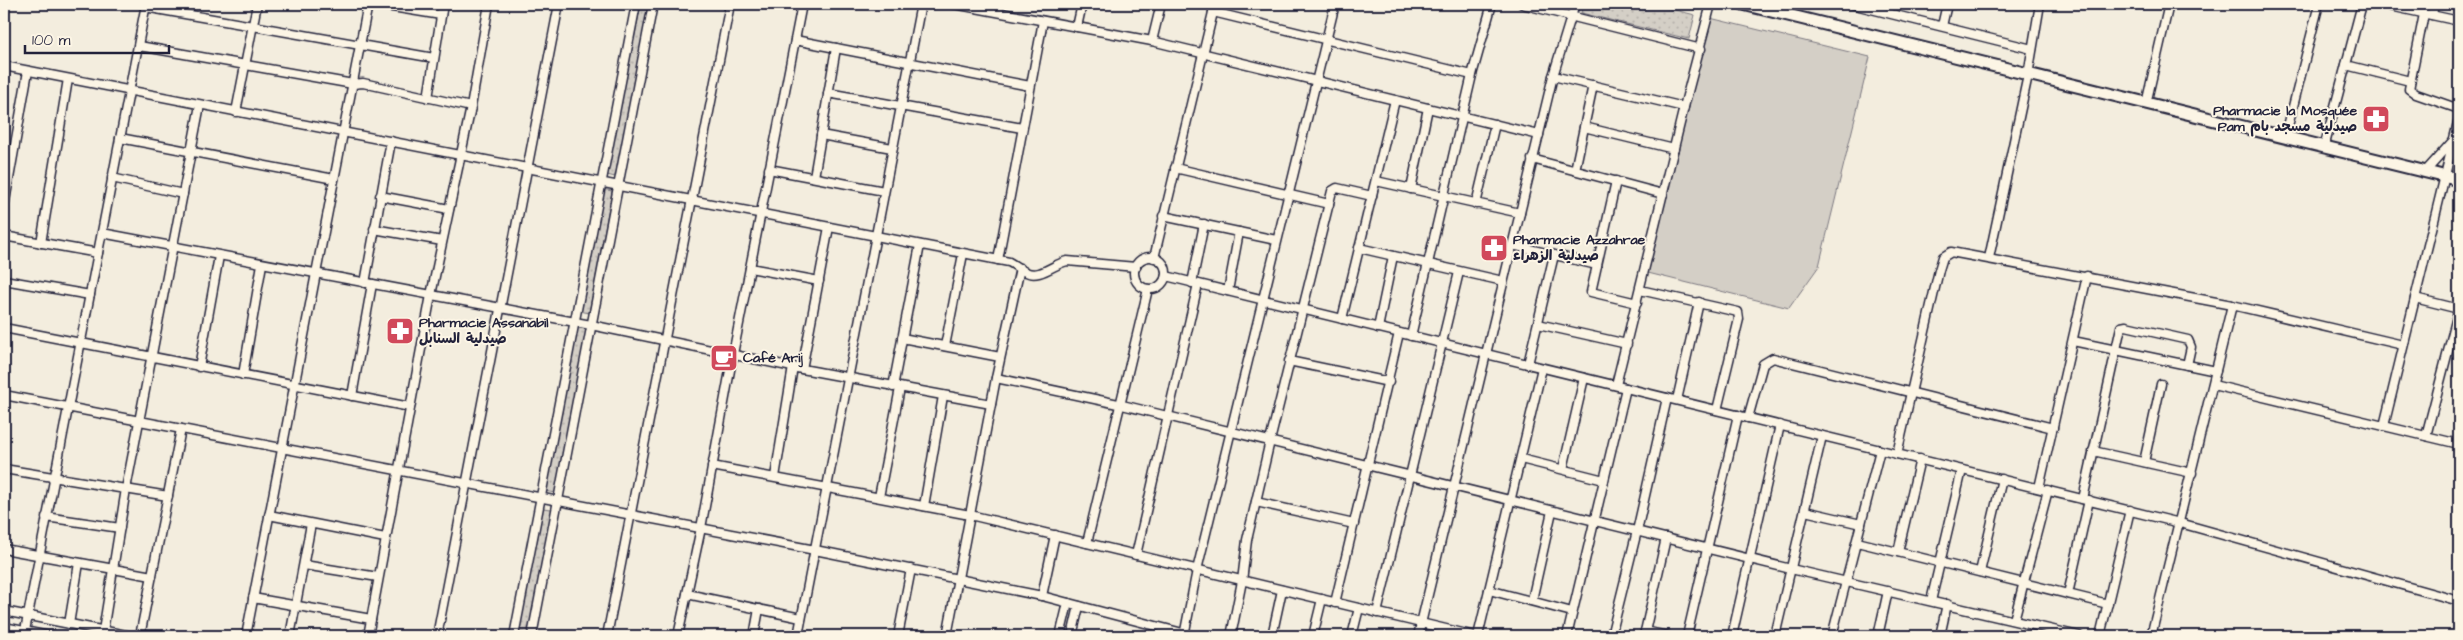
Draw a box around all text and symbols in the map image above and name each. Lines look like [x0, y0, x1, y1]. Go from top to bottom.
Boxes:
scale bar [25, 22, 169, 54]
text: 100 m [32, 30, 71, 51]
place label: Pharmacie la Mosquée Pam صيدلية مسجد بام [2213, 101, 2357, 137]
pharmacy icon: Pharmacie la Mosquée Pam صيدلية مسجد بام [2361, 104, 2391, 134]
place label: Pharmacie Azzahrae صيدلية الزهراء [1513, 230, 1646, 266]
pharmacy icon: Pharmacie Azzahrae صيدلية الزهراء [1479, 233, 1509, 263]
place label: Pharmacie Assanabil صيدلية السنابل [419, 313, 549, 349]
pharmacy icon: Pharmacie Assanabil صيدلية السنابل [385, 316, 415, 346]
cafe icon: Café Arij [709, 343, 739, 373]
place label: Café Arij [743, 348, 803, 368]

